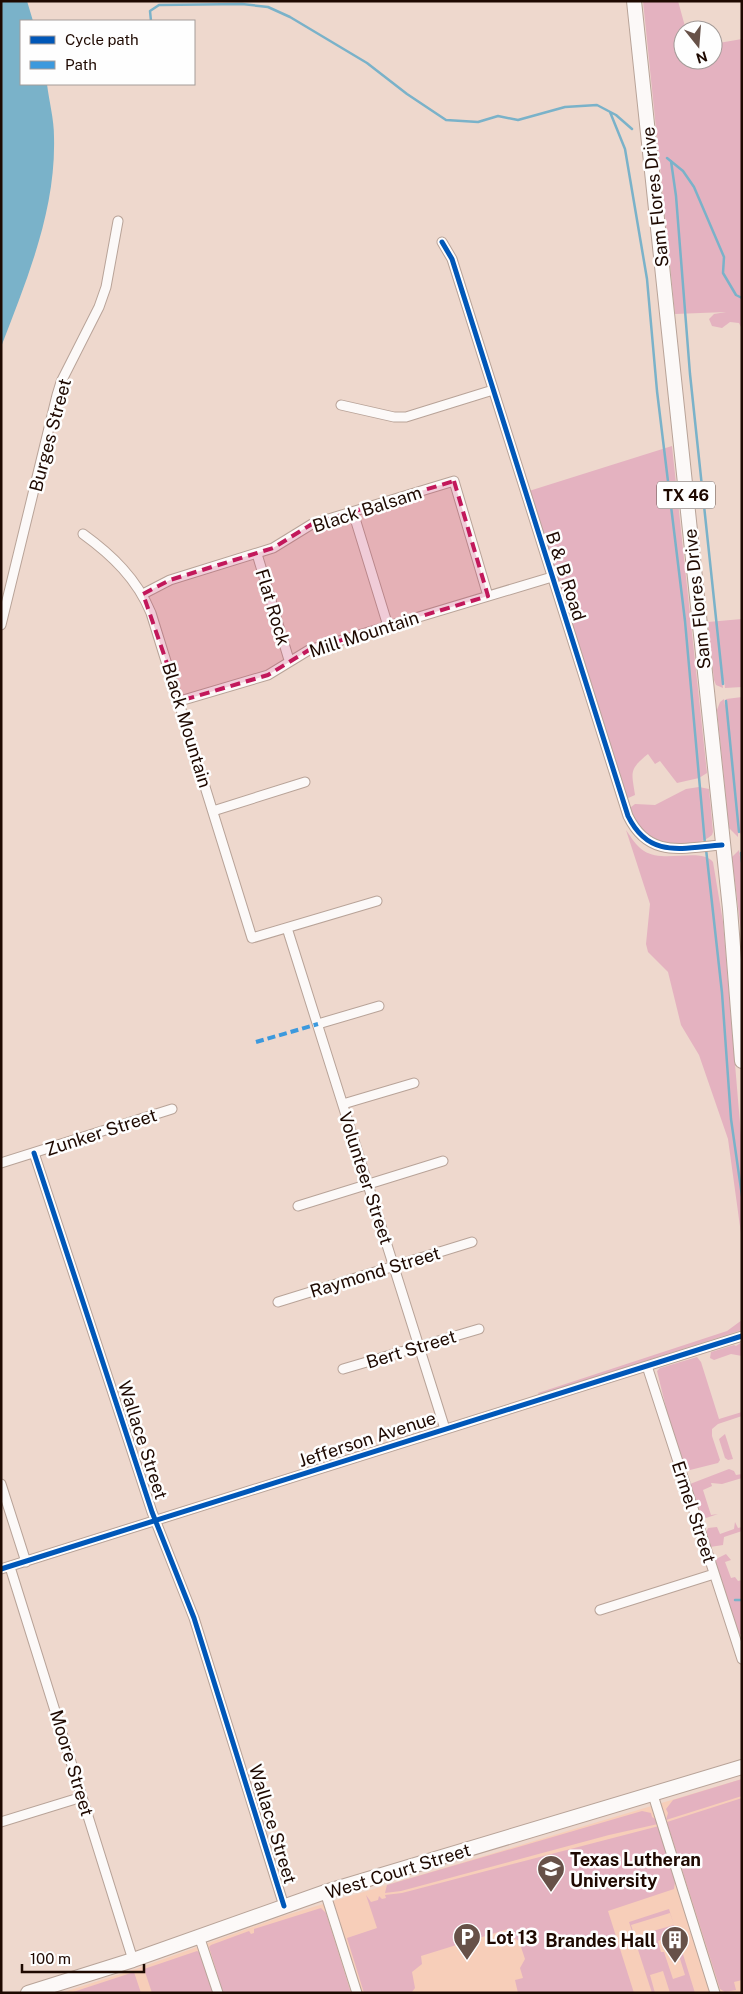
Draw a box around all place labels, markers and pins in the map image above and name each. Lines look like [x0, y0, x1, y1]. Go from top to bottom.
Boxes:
place label: Texas Lutheran University [570, 1849, 701, 1891]
school or university icon: Texas Lutheran University [536, 1854, 566, 1893]
parking icon: Lot 13 [452, 1922, 482, 1961]
building icon: Brandes Hall [660, 1925, 690, 1964]
place label: Lot 13 [486, 1927, 538, 1948]
place label: Brandes Hall [545, 1930, 656, 1951]

